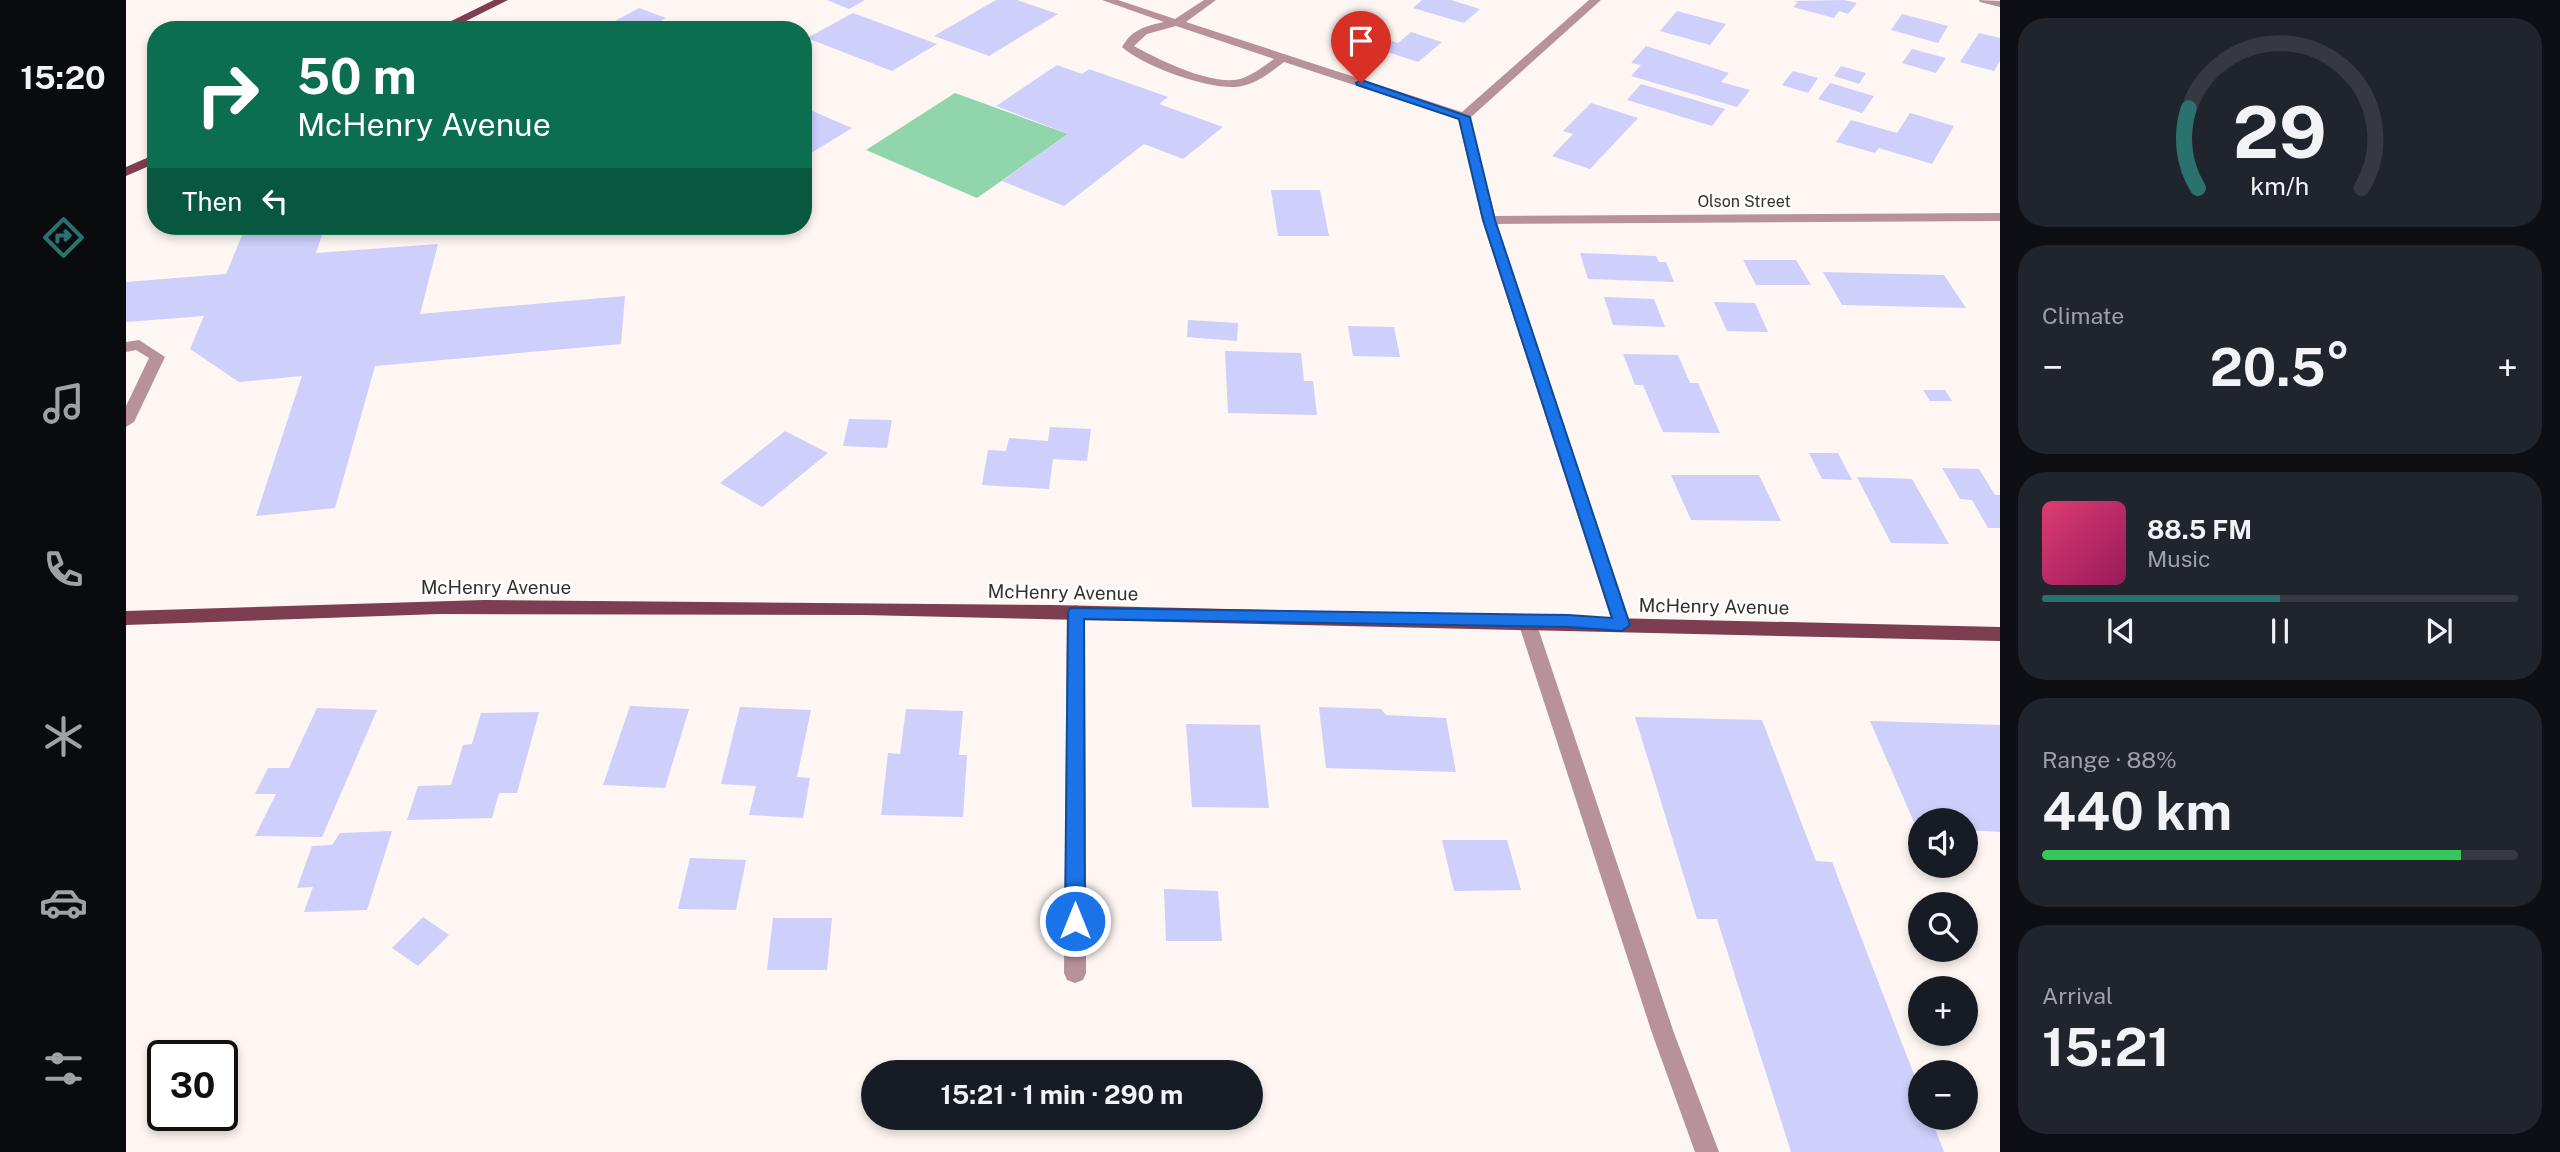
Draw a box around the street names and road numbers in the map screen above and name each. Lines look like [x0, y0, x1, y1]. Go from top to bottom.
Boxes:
street label: Olson Street [1697, 192, 1791, 211]
street label: McHenry Avenue [421, 576, 571, 598]
street label: McHenry Avenue [987, 580, 1139, 604]
street label: McHenry Avenue [1638, 594, 1790, 618]

